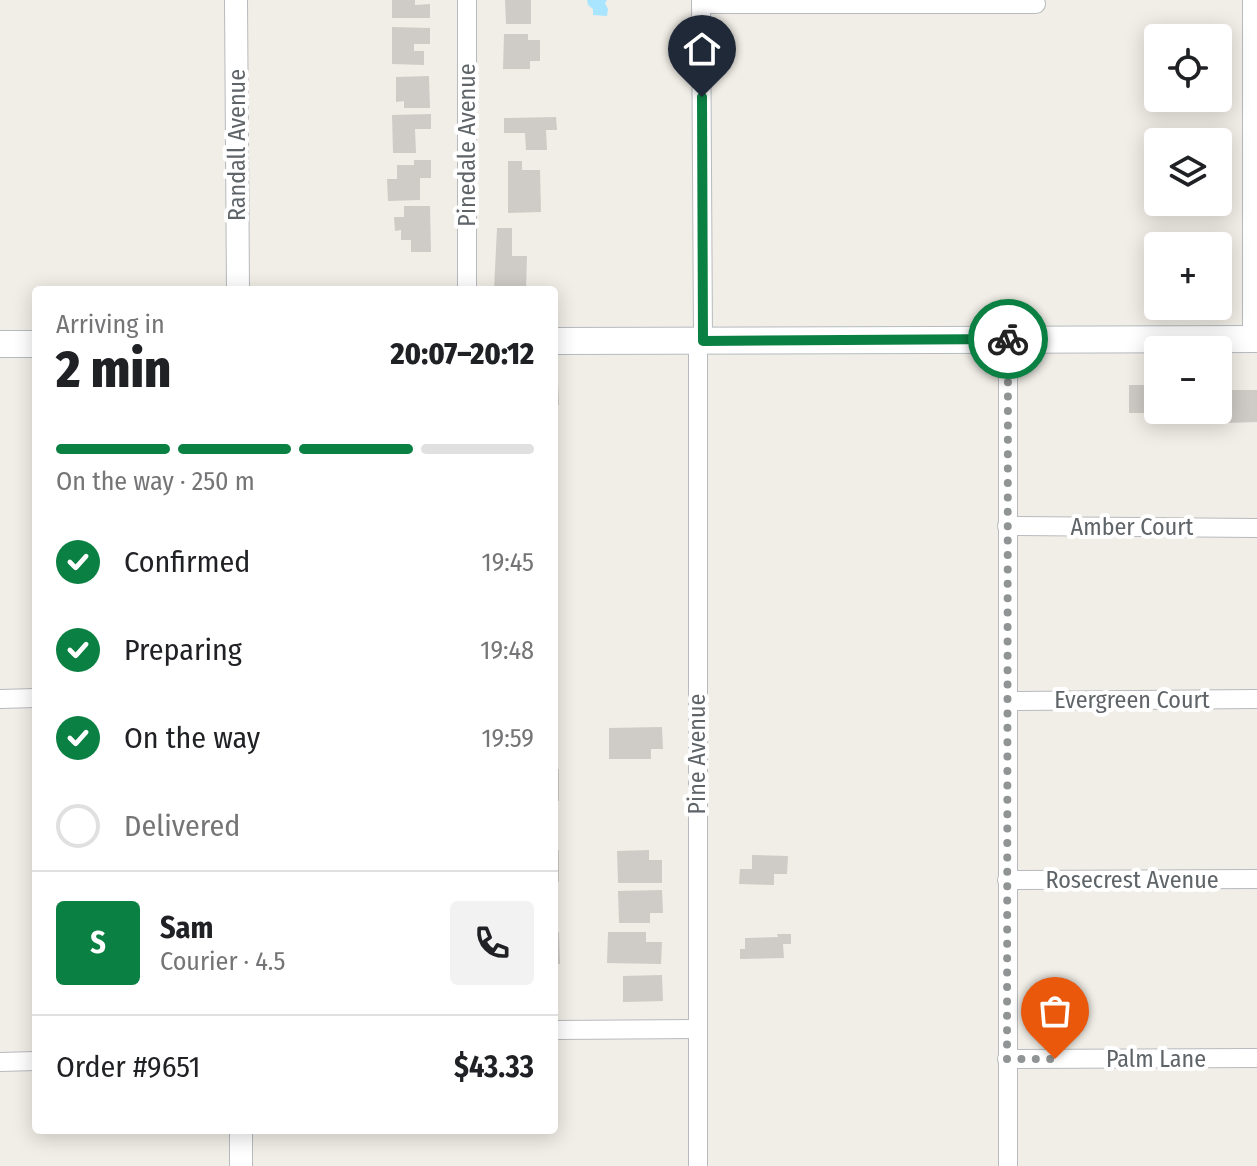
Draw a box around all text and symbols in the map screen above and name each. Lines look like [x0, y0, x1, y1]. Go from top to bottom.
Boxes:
pin [668, 15, 736, 97]
map controls [1144, 24, 1232, 424]
button: locate [1144, 24, 1232, 112]
icon: home [680, 27, 724, 71]
street label: Pinedale Avenue [453, 63, 481, 227]
street label: Randall Avenue [223, 69, 251, 221]
button: layers [1144, 128, 1232, 216]
button: + [1144, 232, 1232, 320]
courier [968, 299, 1048, 379]
text: Arriving in [56, 309, 165, 340]
icon: bike [986, 317, 1030, 361]
text: 20:07–20:12 [391, 336, 534, 372]
button: − [1144, 336, 1232, 424]
text: 2 min [56, 338, 171, 401]
text: On the way · 250 m [56, 466, 255, 497]
street label: Amber Court [1071, 513, 1194, 541]
icon: check [56, 540, 100, 584]
text: Confirmed [124, 544, 250, 580]
text: 19:45 [482, 547, 534, 578]
icon: check [56, 628, 100, 672]
text: Preparing [124, 632, 242, 668]
text: 19:48 [480, 635, 534, 666]
street label: Evergreen Court [1054, 686, 1210, 714]
street label: Pine Avenue [683, 694, 711, 814]
icon: check [56, 716, 100, 760]
text: On the way [124, 720, 260, 756]
text: 19:59 [481, 723, 534, 754]
text: Delivered [124, 808, 240, 844]
street label: Rosecrest Avenue [1045, 866, 1219, 894]
button: phone [450, 901, 534, 985]
text: Sam [160, 910, 213, 946]
text: S [90, 925, 106, 961]
text: Courier · 4.5 [160, 946, 286, 977]
pin [1021, 977, 1089, 1059]
icon: bag [1033, 989, 1077, 1033]
street label: Palm Lane [1106, 1045, 1206, 1073]
text: Order #9651 [56, 1049, 200, 1085]
text: $43.33 [454, 1049, 534, 1085]

